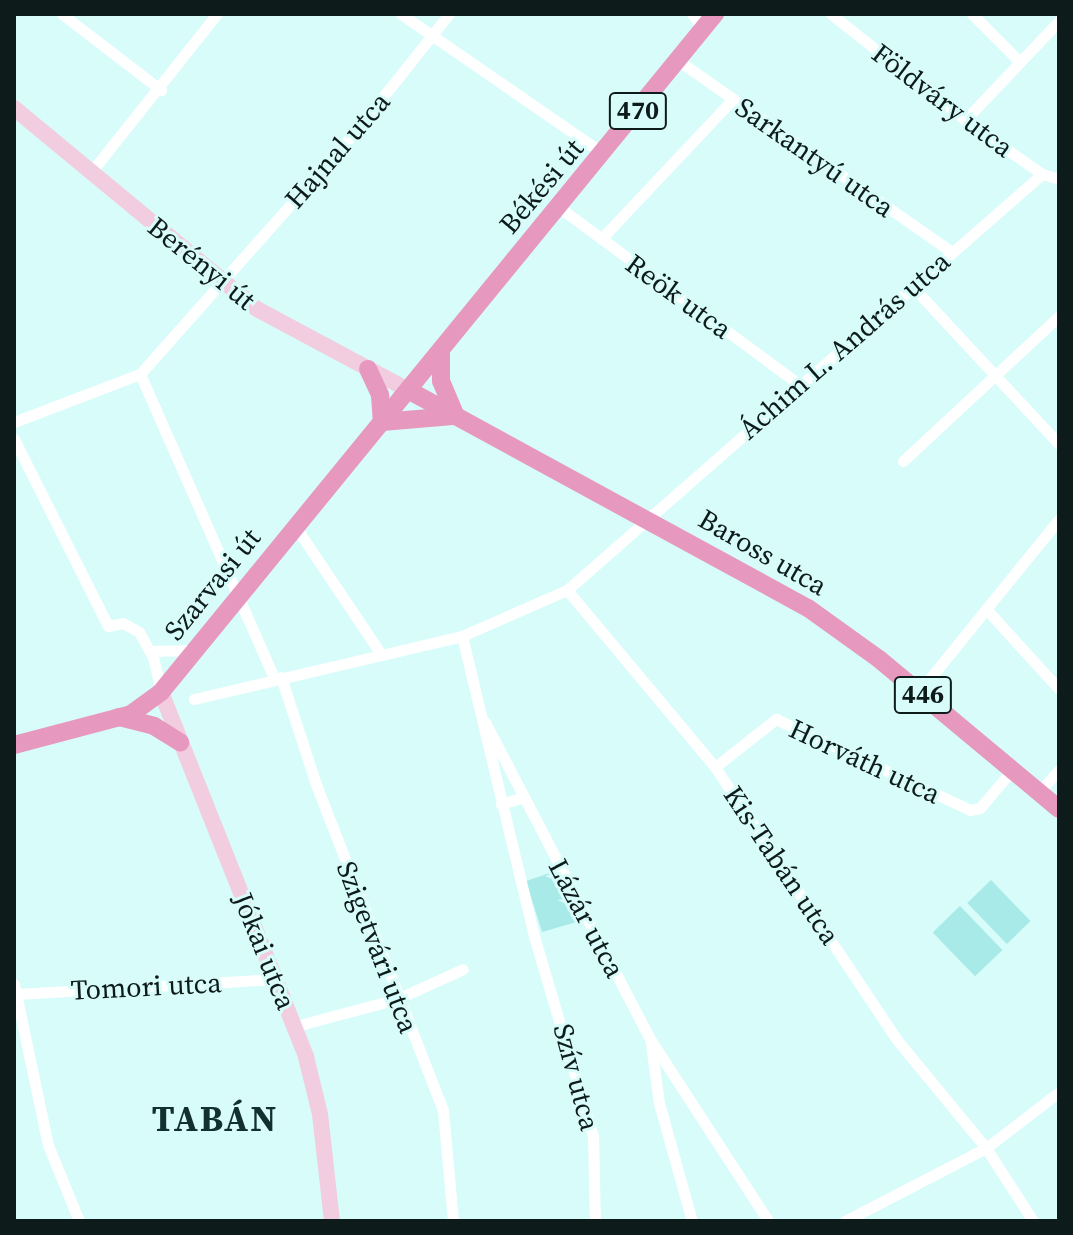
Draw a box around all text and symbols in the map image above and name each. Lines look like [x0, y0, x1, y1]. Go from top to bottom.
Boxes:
street label: Földváry utca [866, 36, 1020, 164]
street label: Hajnal utca [277, 85, 397, 215]
road number: 470 [608, 89, 668, 133]
street label: Sarkantyú utca [729, 90, 901, 224]
street label: Békési út [492, 132, 590, 240]
street label: Berényi út [141, 210, 263, 316]
street label: Áchim L. András utca [731, 244, 957, 446]
street label: Reök utca [620, 246, 738, 346]
street label: Baross utca [693, 502, 833, 602]
street label: Szarvasi út [157, 521, 267, 647]
road number: 446 [893, 673, 953, 717]
street label: Horváth utca [784, 711, 946, 811]
street label: Kis-Tabán utca [717, 779, 847, 951]
street label: Lázár utca [542, 853, 632, 983]
street label: Szigetvári utca [330, 856, 426, 1038]
street label: Jókai utca [226, 888, 304, 1014]
street label: Tomori utca [70, 965, 222, 1007]
street label: Szív utca [547, 1020, 607, 1134]
district label: TABÁN [152, 1097, 278, 1141]

